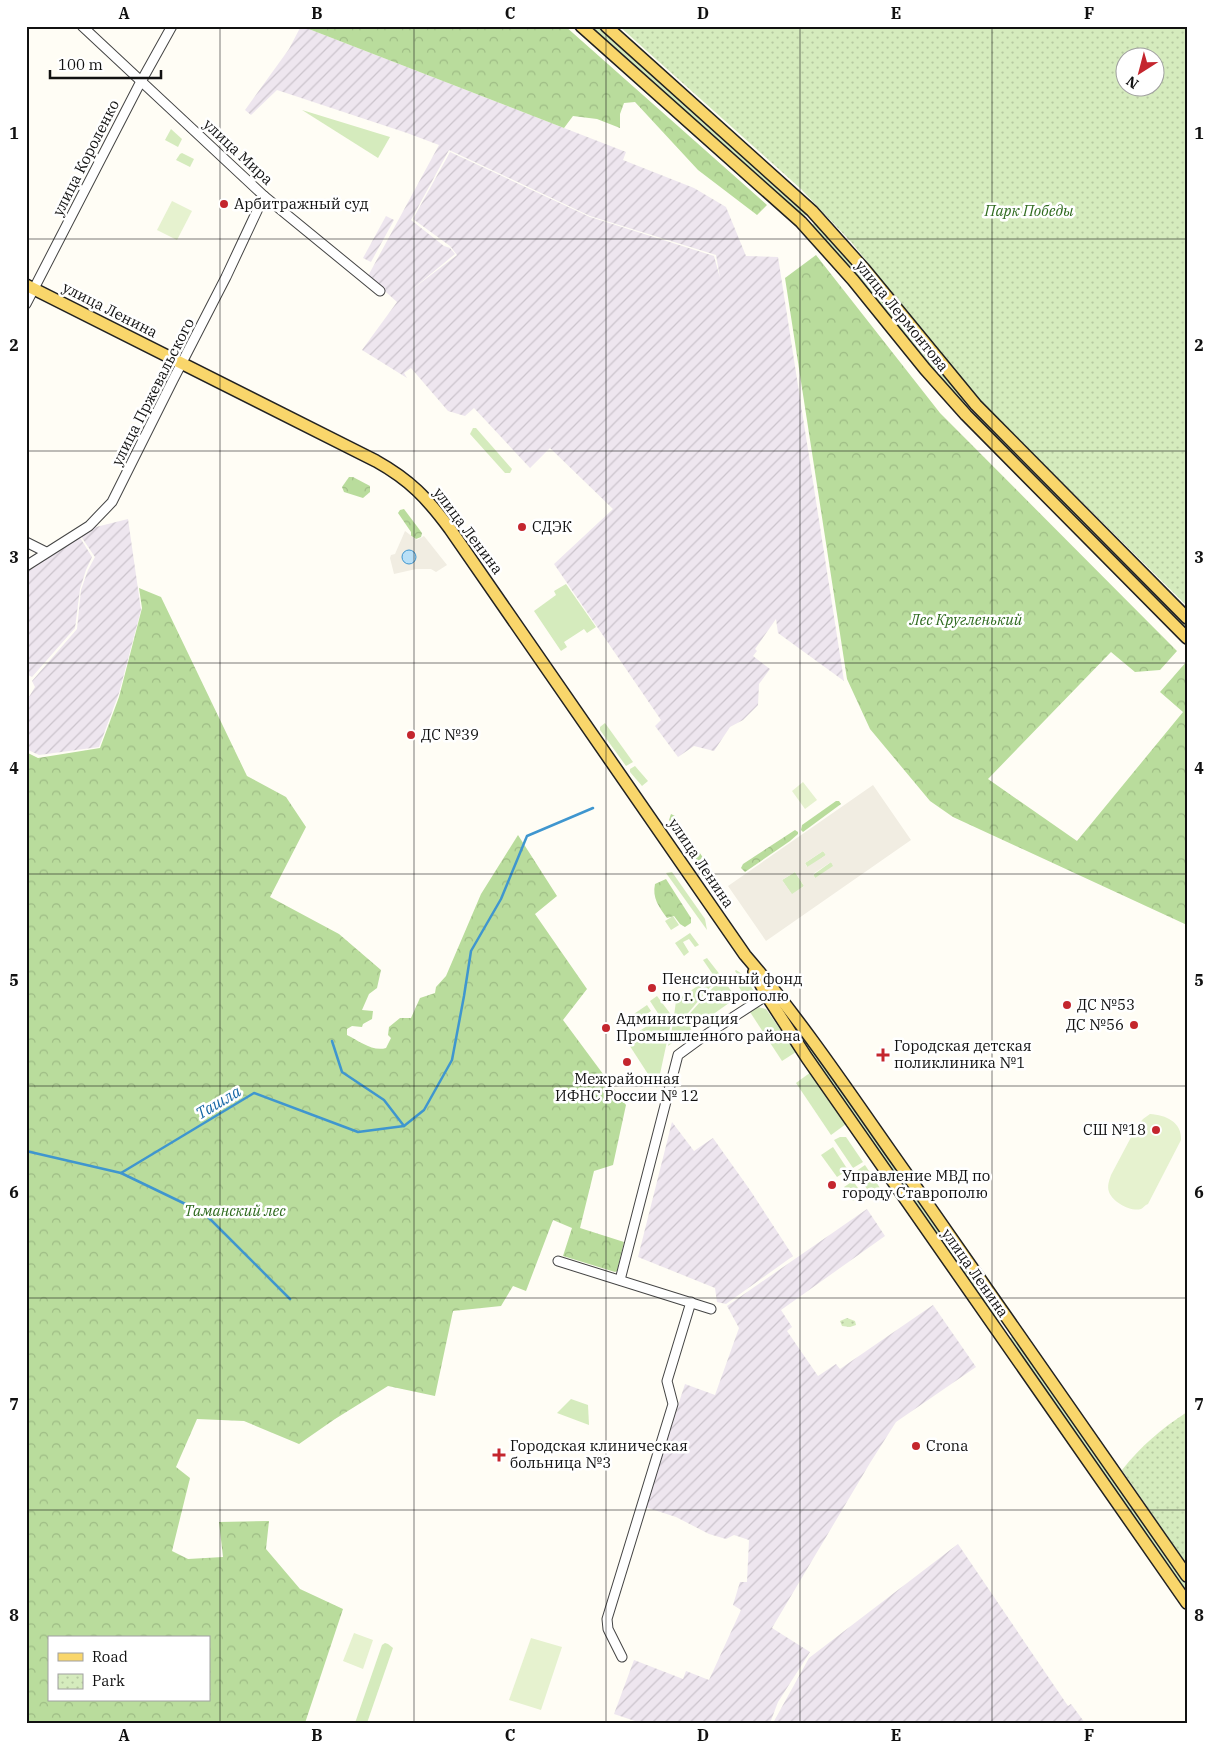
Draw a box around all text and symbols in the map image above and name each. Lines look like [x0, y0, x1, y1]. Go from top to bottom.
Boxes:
text: A [118, 3, 130, 23]
text: B [311, 3, 323, 23]
text: C [505, 3, 515, 23]
text: D [697, 3, 709, 23]
text: E [891, 3, 901, 23]
text: F [1084, 3, 1094, 23]
scale bar [50, 48, 161, 80]
north arrow [1116, 48, 1166, 98]
text: 100 m [58, 55, 103, 74]
text: N [1123, 72, 1142, 93]
street label: улица Короленко [48, 96, 123, 219]
street label: улица Мира [200, 115, 277, 189]
text: 1 [9, 123, 19, 143]
text: 1 [1194, 123, 1204, 143]
place label: Арбитражный суд [234, 194, 369, 213]
marker: Арбитражный суд [218, 198, 230, 210]
park label: Парк Победы [984, 201, 1074, 220]
street label: улица Лермонтова [852, 256, 953, 375]
street label: улица Ленина [60, 277, 161, 342]
street label: улица Пржевальского [107, 315, 198, 469]
text: 2 [9, 335, 19, 355]
text: 2 [1194, 335, 1204, 355]
street label: улица Ленина [429, 483, 507, 578]
place label: СДЭК [532, 517, 573, 536]
marker: СДЭК [516, 521, 528, 533]
text: 3 [9, 547, 19, 567]
text: 3 [1194, 547, 1204, 567]
park label: Лес Кругленький [909, 610, 1023, 629]
place label: ДС №39 [421, 725, 479, 744]
marker: ДС №39 [405, 729, 417, 741]
text: 4 [9, 758, 19, 778]
text: 4 [1194, 758, 1204, 778]
street label: улица Ленина [664, 814, 738, 911]
place label: Пенсионный фонд по г. Ставрополю [662, 969, 802, 1005]
text: 5 [9, 970, 19, 990]
text: 5 [1194, 970, 1204, 990]
marker: Пенсионный фонд по г. Ставрополю [646, 982, 658, 994]
place label: ДС №53 [1077, 995, 1135, 1014]
marker: ДС №53 [1061, 999, 1073, 1011]
place label: Администрация Промышленного района [616, 1009, 801, 1045]
place label: ДС №56 [1066, 1015, 1124, 1034]
marker: ДС №56 [1128, 1019, 1140, 1031]
marker: Администрация Промышленного района [600, 1022, 612, 1034]
place label: Городская детская поликлиника №1 [894, 1036, 1032, 1072]
marker: Городская детская поликлиника №1 [876, 1048, 890, 1062]
marker: Межрайонная ИФНС России № 12 [621, 1056, 633, 1068]
place label: Межрайонная ИФНС России № 12 [555, 1069, 699, 1105]
water label: Ташла [192, 1081, 244, 1123]
place label: СШ №18 [1083, 1120, 1146, 1139]
marker: СШ №18 [1150, 1124, 1162, 1136]
place label: Управление МВД по городу Ставрополю [842, 1166, 990, 1202]
marker: Управление МВД по городу Ставрополю [826, 1179, 838, 1191]
text: 6 [9, 1182, 19, 1202]
text: 6 [1194, 1182, 1204, 1202]
park label: Таманский лес [184, 1201, 286, 1220]
street label: улица Ленина [938, 1225, 1013, 1321]
text: 7 [9, 1394, 19, 1414]
text: 7 [1194, 1394, 1204, 1414]
place label: Городская клиническая больница №3 [510, 1436, 688, 1472]
place label: Crona [926, 1436, 968, 1455]
marker: Crona [910, 1440, 922, 1452]
marker: Городская клиническая больница №3 [492, 1448, 506, 1462]
text: 8 [9, 1605, 19, 1625]
text: 8 [1194, 1605, 1204, 1625]
legend [48, 1636, 210, 1702]
text: Road [92, 1647, 128, 1666]
text: Park [92, 1671, 125, 1690]
text: A [118, 1725, 130, 1745]
text: B [311, 1725, 323, 1745]
text: C [505, 1725, 515, 1745]
text: D [697, 1725, 709, 1745]
text: E [891, 1725, 901, 1745]
text: F [1084, 1725, 1094, 1745]

